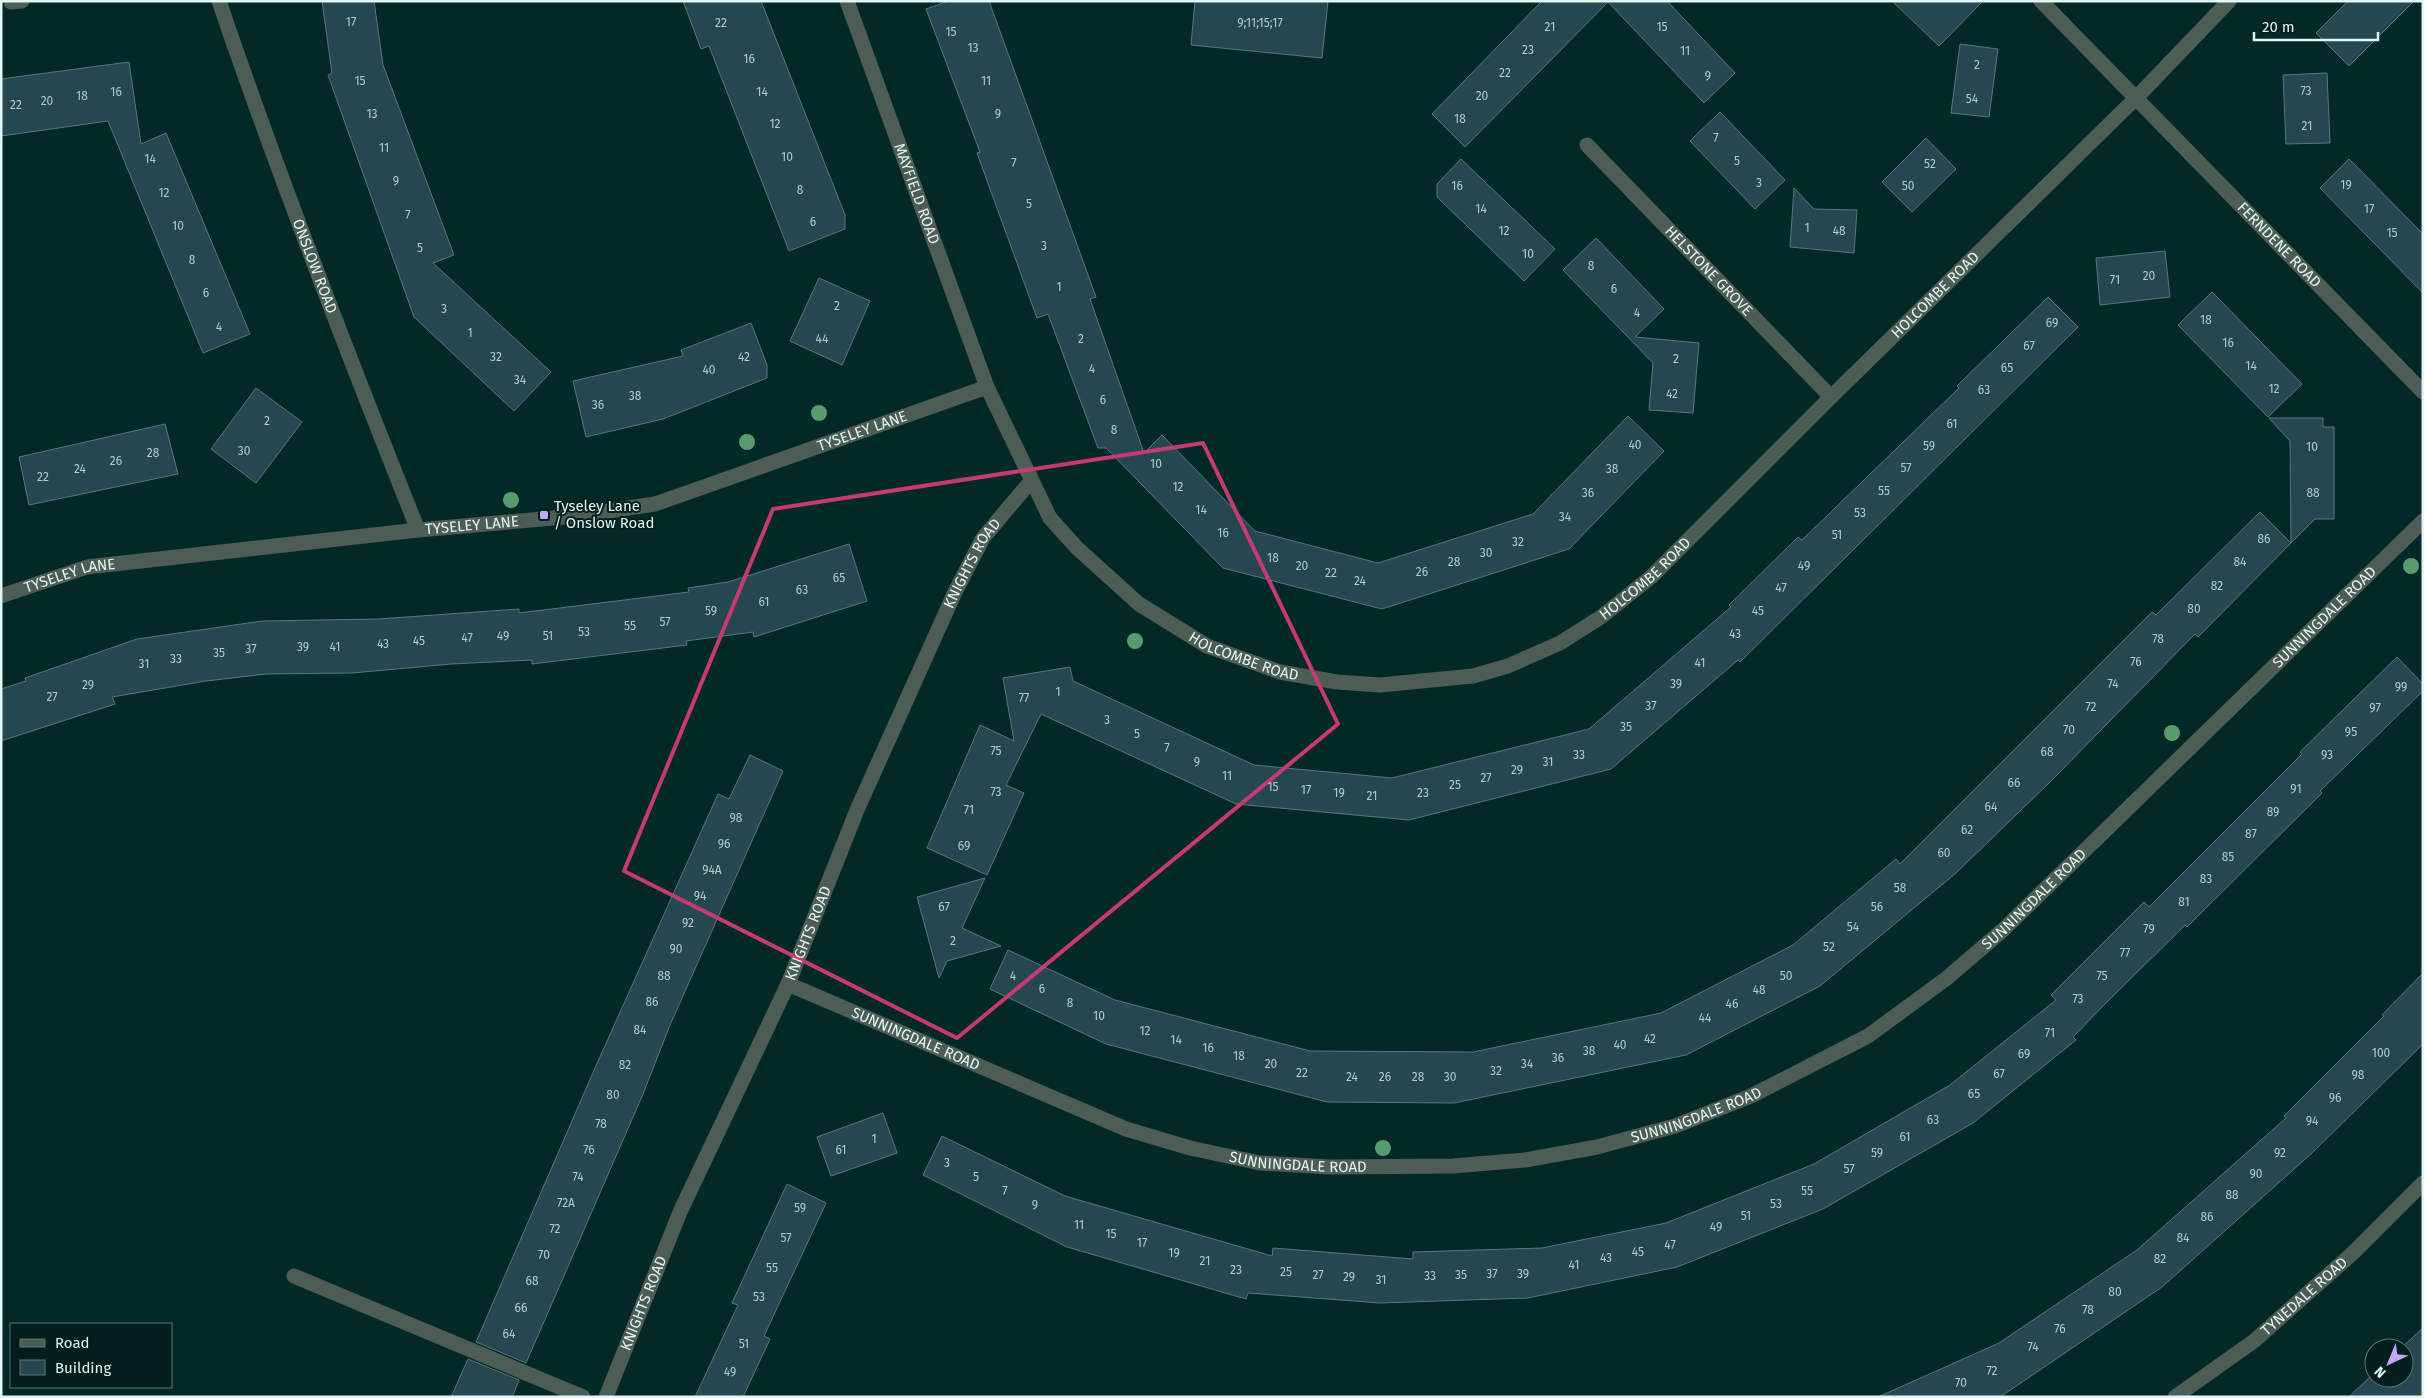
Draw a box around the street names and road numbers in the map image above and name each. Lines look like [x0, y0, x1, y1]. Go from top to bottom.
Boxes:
street label: MAYFIELD ROAD [890, 141, 943, 247]
street label: FERNDENE ROAD [2234, 199, 2325, 291]
street label: ONSLOW ROAD [289, 216, 341, 316]
street label: HELSTONE GROVE [1661, 222, 1756, 319]
street label: HOLCOMBE ROAD [1887, 248, 1983, 342]
street label: TYSELEY LANE [815, 407, 909, 455]
street label: TYSELEY LANE [424, 512, 520, 538]
street label: KNIGHTS ROAD [940, 515, 1004, 611]
street label: HOLCOMBE ROAD [1596, 534, 1694, 624]
street label: TYSELEY LANE [22, 555, 116, 597]
street label: SUNNINGDALE ROAD [2269, 562, 2380, 672]
street label: HOLCOMBE ROAD [1185, 628, 1300, 684]
street label: SUNNINGDALE ROAD [1978, 845, 2090, 953]
street label: KNIGHTS ROAD [781, 883, 835, 983]
street label: SUNNINGDALE ROAD [849, 1003, 983, 1074]
street label: SUNNINGDALE ROAD [1629, 1083, 1765, 1146]
street label: SUNNINGDALE ROAD [1228, 1148, 1367, 1176]
street label: KNIGHTS ROAD [617, 1253, 670, 1353]
street label: TYNEDALE ROAD [2257, 1253, 2351, 1339]

